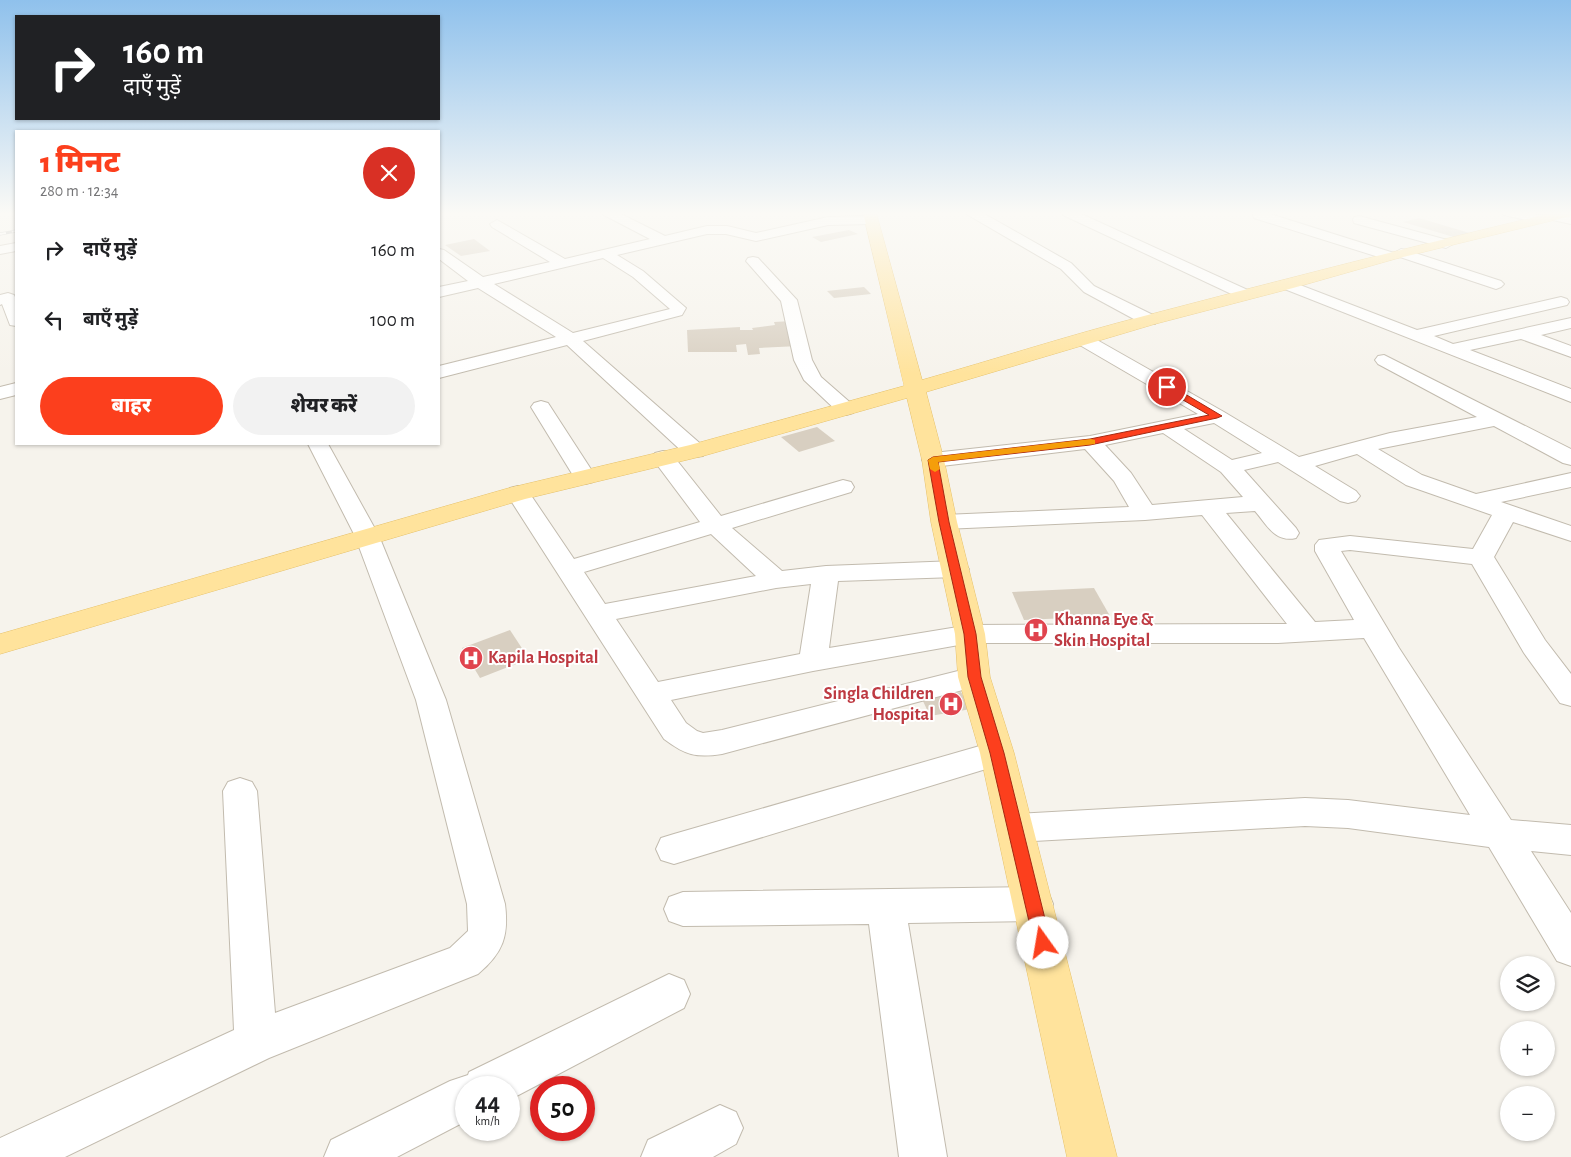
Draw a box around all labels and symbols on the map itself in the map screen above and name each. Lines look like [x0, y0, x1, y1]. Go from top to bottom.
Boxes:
pin [1146, 366, 1188, 408]
place label: Khanna Eye & Skin Hospital [1054, 611, 1154, 650]
hospital icon: Khanna Eye & Skin Hospital [1023, 617, 1049, 643]
hospital icon: Kapila Hospital [458, 645, 484, 671]
place label: Kapila Hospital [488, 649, 599, 667]
place label: Singla Children Hospital [824, 685, 934, 724]
hospital icon: Singla Children Hospital [938, 691, 964, 717]
position arrow [1016, 916, 1068, 968]
speed limit sign: 50 [530, 1076, 595, 1141]

